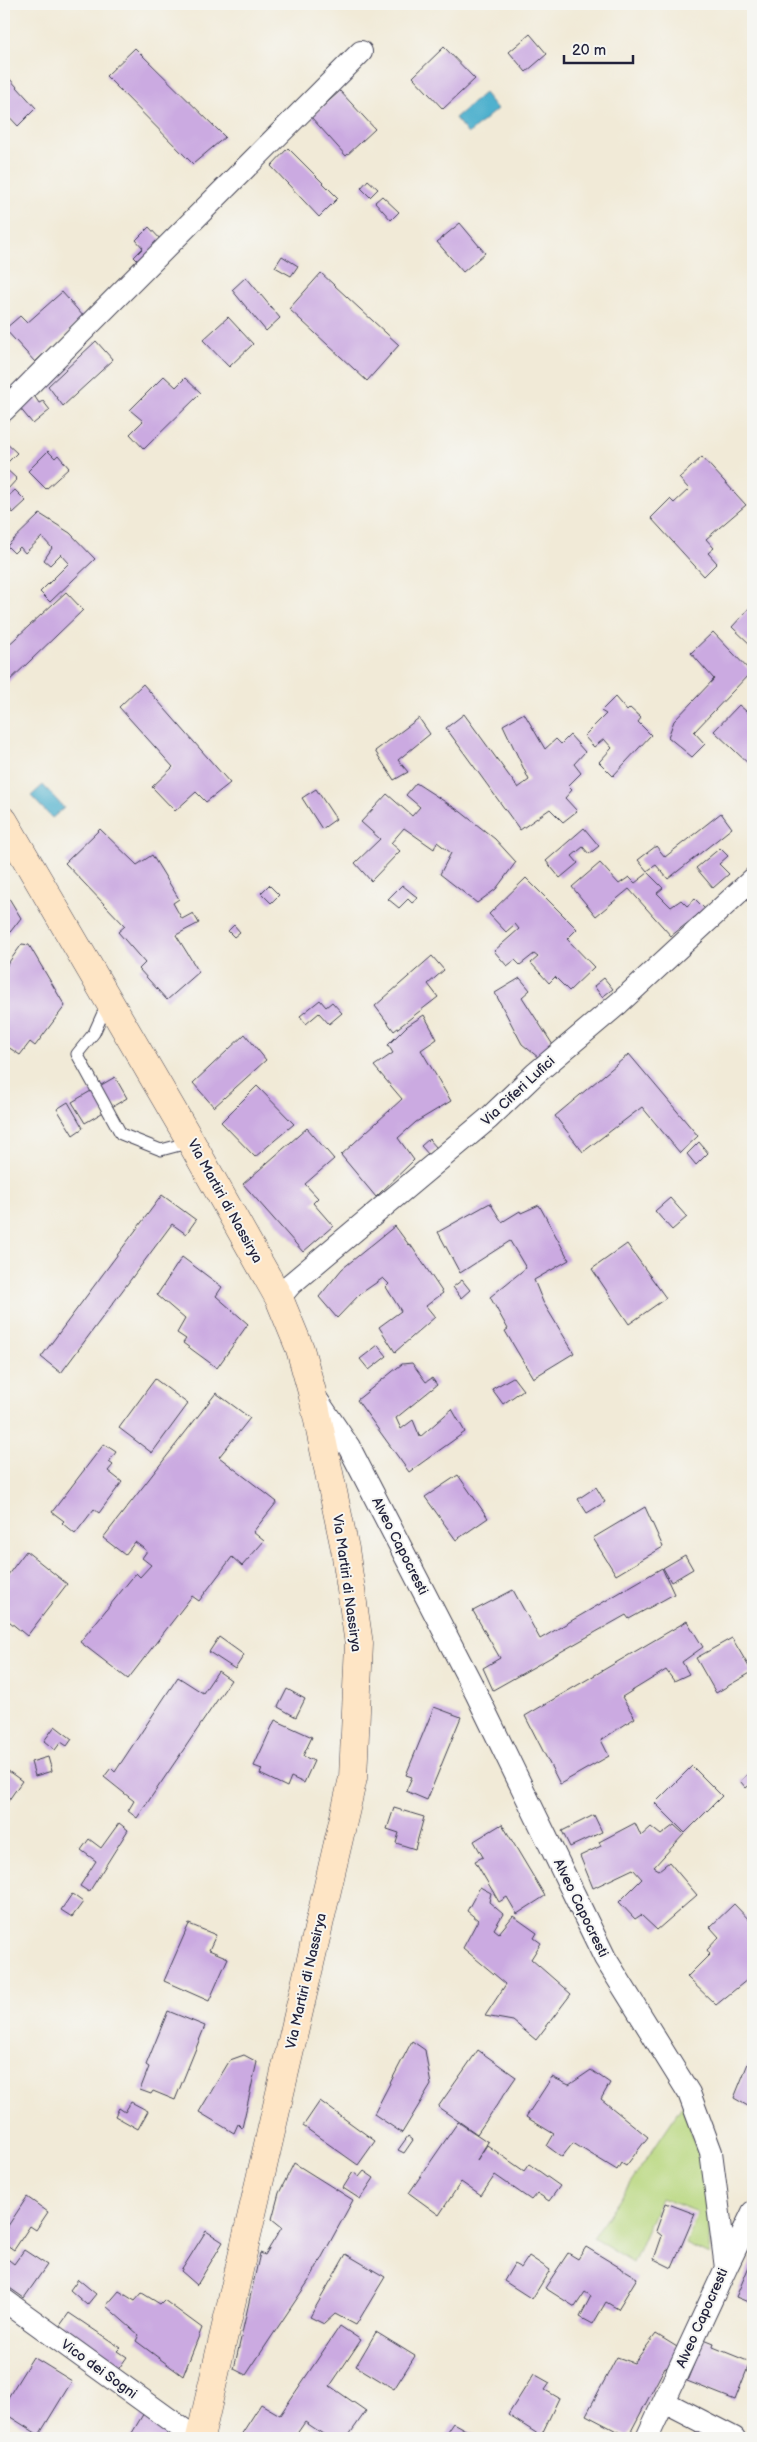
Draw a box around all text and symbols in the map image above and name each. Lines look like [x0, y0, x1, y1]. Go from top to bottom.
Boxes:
scale bar [564, 32, 633, 64]
text: 20 m [572, 41, 606, 60]
street label: Via Ciferi Lufici [478, 1053, 558, 1129]
street label: Via Martiri di Nassirya [184, 1136, 266, 1266]
street label: Alveo Capocresti [368, 1494, 432, 1598]
street label: Via Martiri di Nassirya [329, 1513, 365, 1653]
street label: Alveo Capocresti [550, 1856, 612, 1960]
street label: Via Martiri di Nassirya [282, 1911, 330, 2051]
street label: Alveo Capocresti [672, 2266, 732, 2370]
street label: Vico dei Sogni [58, 2336, 140, 2402]

